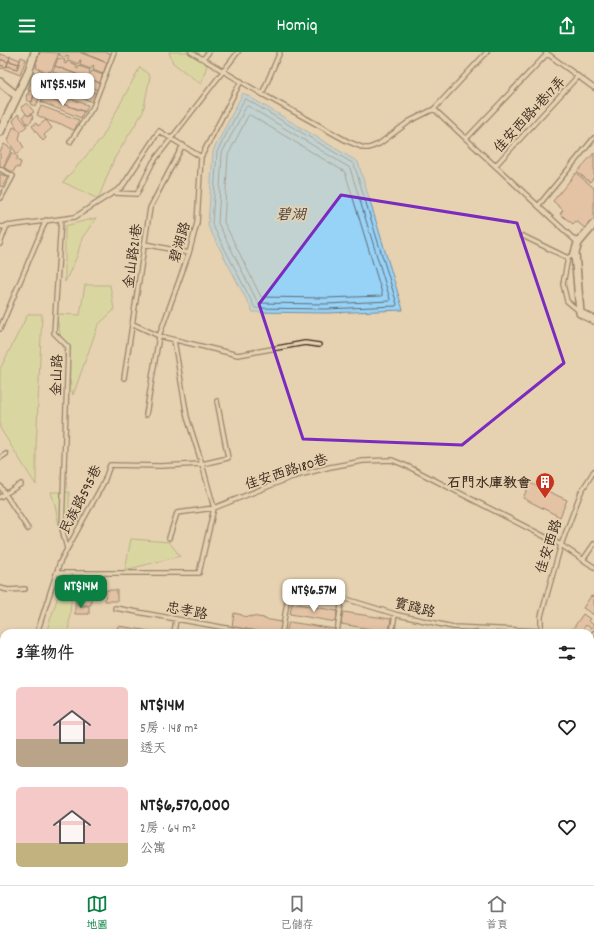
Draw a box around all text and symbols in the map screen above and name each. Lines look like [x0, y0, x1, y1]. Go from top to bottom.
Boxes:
text: Homiq [277, 14, 317, 39]
icon: menu [16, 15, 38, 37]
icon: share [556, 15, 578, 37]
pin: NT$5.45M [22, 73, 104, 107]
street label: 佳安西路4巷17弄 [490, 73, 571, 158]
text: NT$5.45M [40, 76, 86, 95]
water label: 碧湖 [276, 205, 308, 227]
street label: 碧湖路 [165, 220, 197, 266]
street label: 金山路21巷 [120, 222, 149, 290]
street label: 金山路 [47, 354, 69, 396]
street label: 佳安西路180巷 [242, 450, 332, 496]
street label: 民族路595巷 [56, 461, 108, 538]
building icon: 石門水庫教會 [534, 471, 556, 499]
place label: 石門水庫教會 [447, 474, 531, 494]
street label: 佳安西路 [532, 517, 568, 576]
pin: NT$14M [48, 575, 114, 609]
text: NT$14M [64, 578, 98, 597]
pin: NT$6.57M [273, 579, 355, 613]
text: NT$6.57M [291, 582, 337, 601]
street label: 實踐路 [392, 594, 437, 624]
street label: 忠孝路 [164, 598, 209, 626]
icon: filters [556, 642, 578, 664]
text: 3筆物件 [16, 643, 75, 667]
text: NT$14M [140, 695, 185, 719]
icon: home [48, 703, 96, 751]
icon: heart [556, 716, 578, 738]
text: 5房 · 148 m² [140, 720, 198, 739]
text: 透天 [140, 740, 166, 759]
text: NT$6,570,000 [140, 795, 230, 819]
icon: home [48, 803, 96, 851]
icon: heart [556, 816, 578, 838]
text: 2房 · 64 m² [140, 820, 196, 839]
text: 公寓 [140, 840, 166, 859]
tab: 地圖 [86, 893, 108, 934]
tab: 已儲存 [280, 893, 313, 934]
tab: 首頁 [486, 893, 508, 934]

